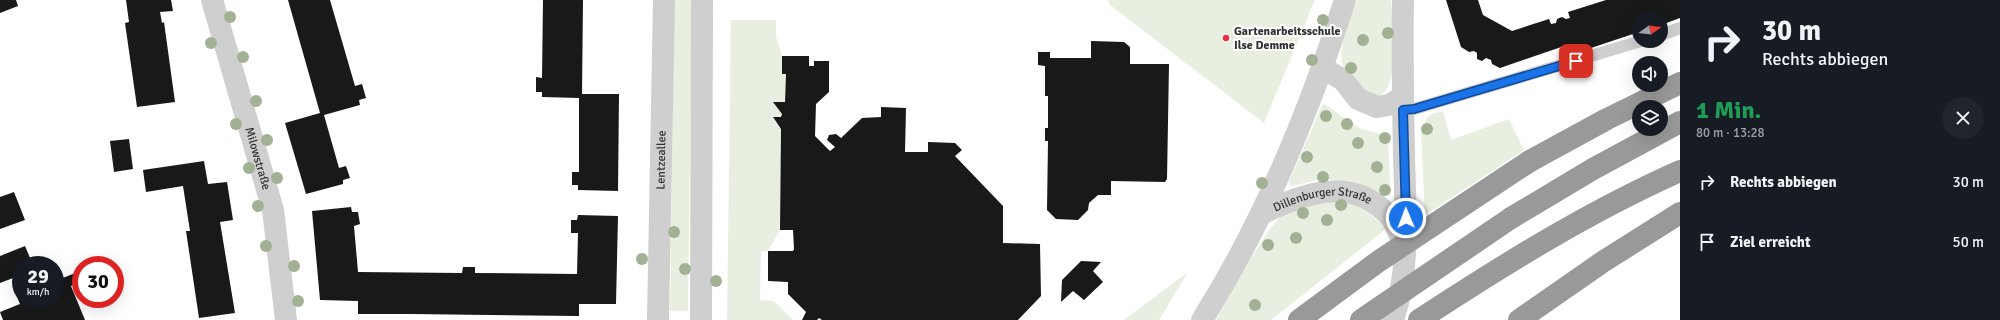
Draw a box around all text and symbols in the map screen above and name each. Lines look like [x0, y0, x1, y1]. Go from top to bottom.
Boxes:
north arrow [1632, 12, 1668, 48]
map controls [1632, 12, 1668, 136]
text: 30 m [1762, 14, 1821, 48]
icon: right [1696, 16, 1748, 68]
place label: Gartenarbeitsschule Ilse Demme [1234, 24, 1341, 53]
marker: Gartenarbeitsschule Ilse Demme [1221, 33, 1231, 43]
pin [1559, 44, 1593, 78]
text: Rechts abbiegen [1762, 48, 1888, 70]
icon: arrive [1565, 50, 1587, 72]
button: sound [1632, 56, 1668, 92]
text: 1 Min. [1696, 95, 1761, 125]
button: close [1942, 97, 1984, 139]
button: layers [1632, 100, 1668, 136]
street label: Milowstraße [241, 125, 274, 192]
text: 80 m · 13:28 [1696, 125, 1765, 141]
street label: Lentzeallee [653, 130, 670, 190]
icon: right [1696, 171, 1718, 193]
text: Rechts abbiegen [1730, 173, 1837, 191]
text: 30 m [1953, 173, 1984, 191]
street label: Dillenburger Straße [1271, 184, 1375, 215]
position arrow [1385, 197, 1427, 239]
icon: arrive [1696, 231, 1718, 253]
text: Ziel erreicht [1730, 233, 1811, 251]
text: 50 m [1953, 233, 1984, 251]
speed limit sign: 30 [72, 256, 124, 308]
text: 29 [27, 264, 49, 289]
text: km/h [27, 286, 49, 298]

